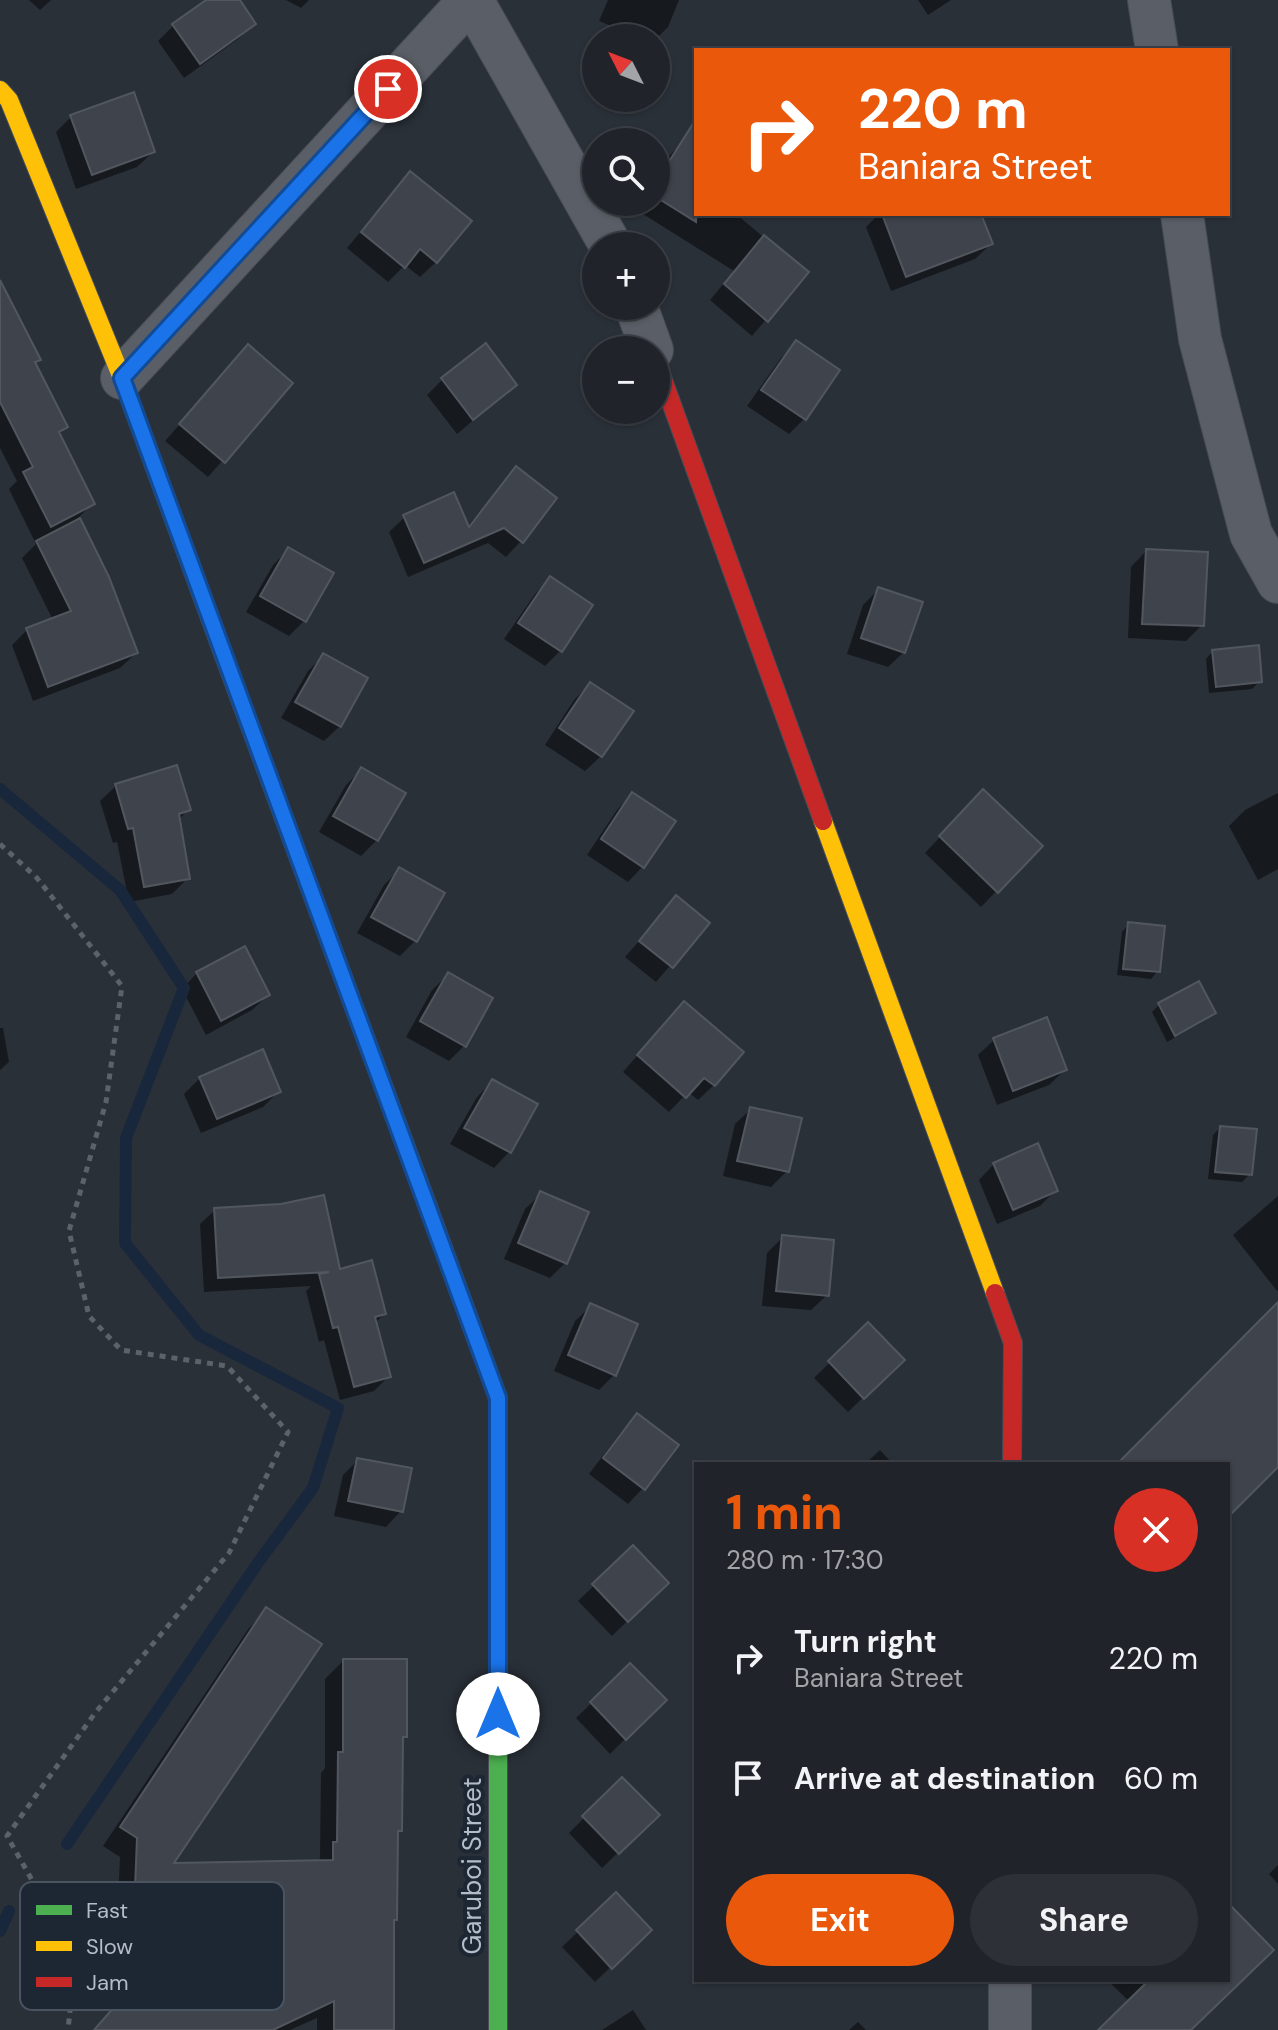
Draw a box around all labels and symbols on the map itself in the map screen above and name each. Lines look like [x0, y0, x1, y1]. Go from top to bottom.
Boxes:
north arrow [582, 24, 670, 112]
pin [354, 55, 422, 123]
position arrow [456, 1672, 540, 1756]
street label: Garuboi Street [455, 1778, 489, 1954]
legend [20, 1882, 284, 2010]
text: Fast [86, 1896, 128, 1925]
text: Slow [86, 1932, 133, 1961]
text: Jam [86, 1968, 129, 1997]

